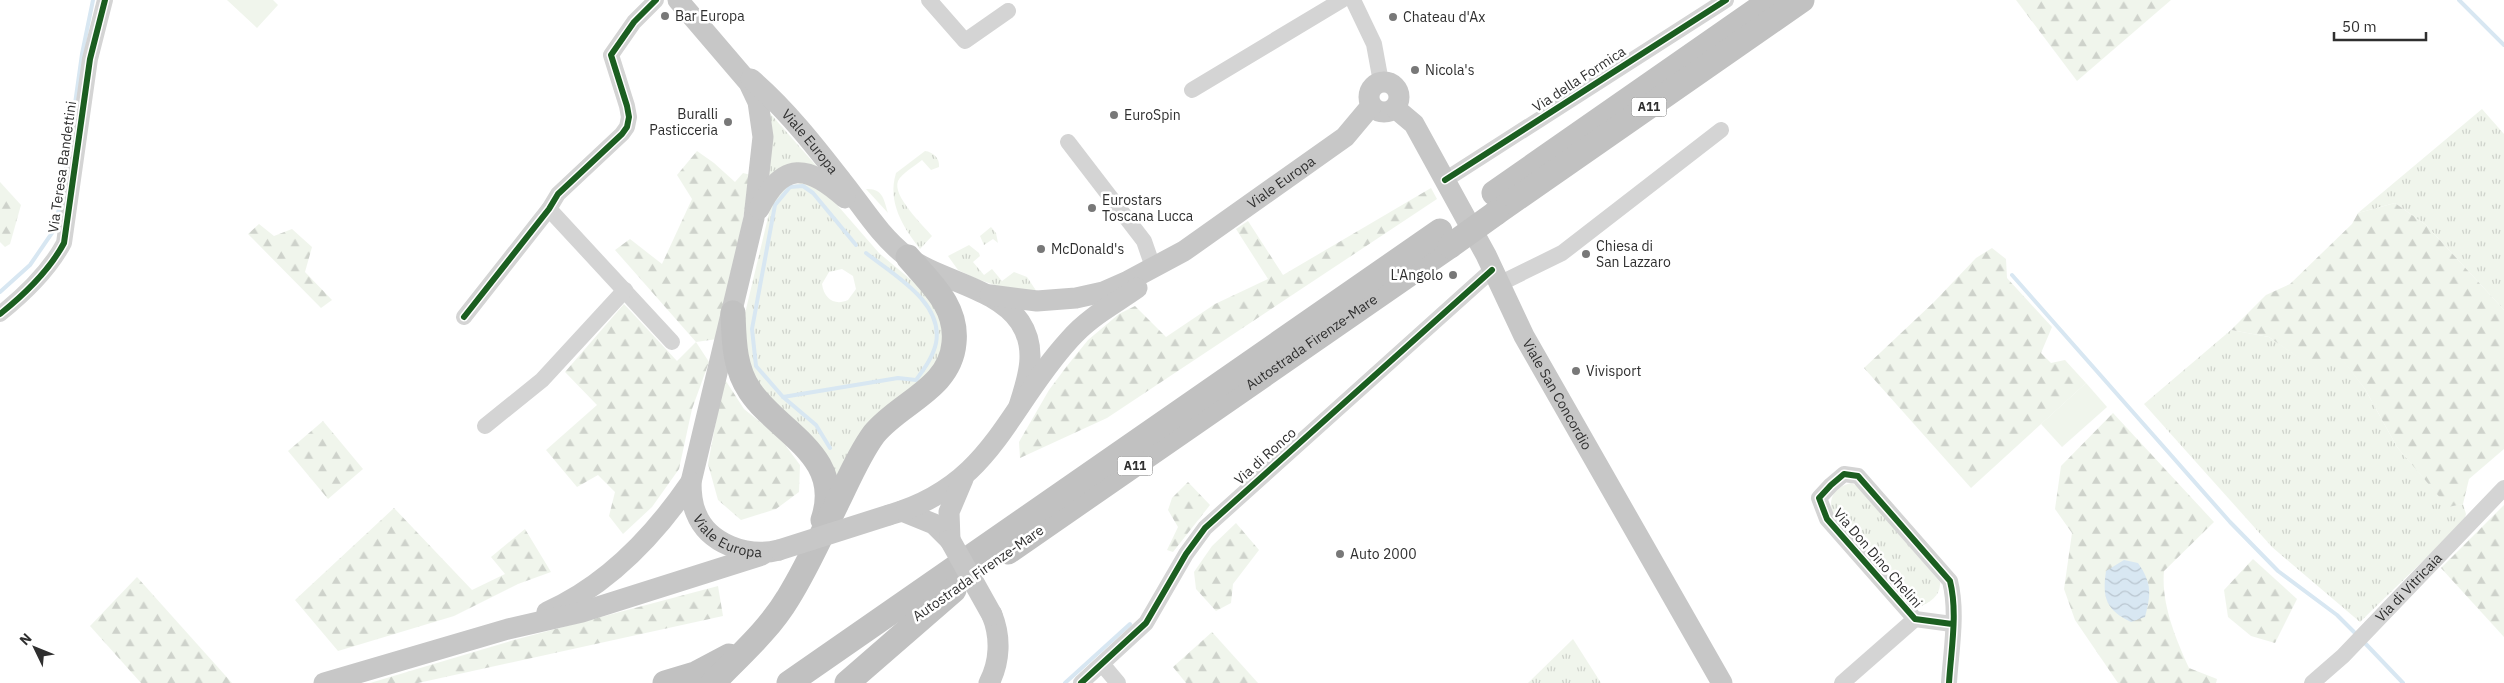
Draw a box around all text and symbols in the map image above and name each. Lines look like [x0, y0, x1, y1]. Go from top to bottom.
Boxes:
place label: Bar Europa [675, 7, 745, 25]
place label: Chateau d'Ax [1403, 8, 1485, 26]
marker: Bar Europa [659, 10, 671, 22]
scale bar [2334, 10, 2426, 42]
marker: Chateau d'Ax [1387, 11, 1399, 23]
text: 50 m [2342, 17, 2377, 36]
street label: Via della Formica [1529, 42, 1629, 116]
place label: Nicola's [1425, 61, 1475, 79]
marker: Nicola's [1409, 64, 1421, 76]
road number: A11 [1632, 98, 1666, 116]
street label: Via Teresa Bandettini [44, 100, 80, 234]
place label: Buralli Pasticceria [649, 105, 719, 139]
street label: Viale Europa [778, 105, 843, 178]
place label: EuroSpin [1124, 106, 1181, 124]
marker: EuroSpin [1108, 109, 1120, 121]
marker: Buralli Pasticceria [722, 116, 734, 128]
street label: Viale Europa [1244, 152, 1319, 212]
place label: Eurostars Toscana Lucca [1102, 191, 1194, 225]
marker: Eurostars Toscana Lucca [1086, 202, 1098, 214]
place label: Chiesa di San Lazzaro [1596, 237, 1671, 271]
place label: McDonald's [1051, 240, 1124, 258]
marker: McDonald's [1035, 243, 1047, 255]
marker: Chiesa di San Lazzaro [1580, 248, 1592, 260]
place label: L'Angolo [1391, 266, 1443, 284]
marker: L'Angolo [1447, 269, 1459, 281]
street label: Autostrada Firenze-Mare [1242, 290, 1381, 394]
street label: Viale San Concordio [1519, 336, 1596, 453]
place label: Vivisport [1586, 362, 1641, 380]
marker: Vivisport [1570, 365, 1582, 377]
street label: Via di Ronco [1230, 423, 1300, 488]
road number: A11 [1118, 456, 1152, 476]
street label: Via Don Dino Chelini [1830, 504, 1926, 612]
street label: Viale Europa [689, 511, 763, 561]
street label: Autostrada Firenze-Mare [909, 521, 1047, 625]
place label: Auto 2000 [1350, 545, 1417, 563]
marker: Auto 2000 [1334, 548, 1346, 560]
street label: Via di Vitricaia [2371, 549, 2446, 626]
north arrow [10, 623, 60, 673]
text: N [15, 629, 36, 649]

